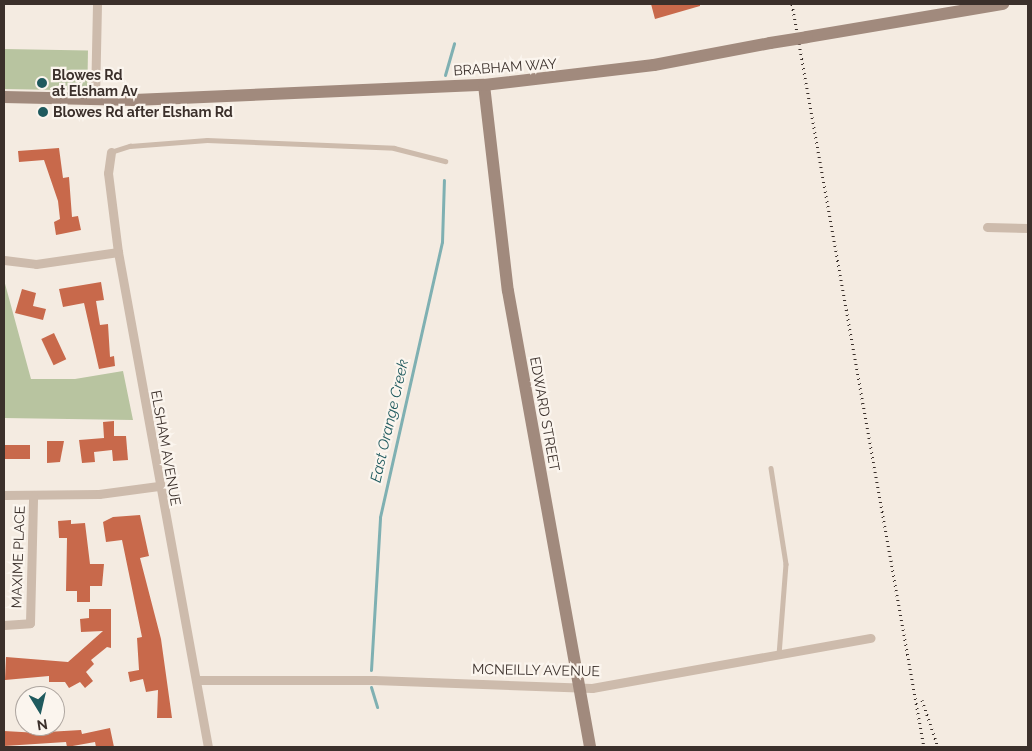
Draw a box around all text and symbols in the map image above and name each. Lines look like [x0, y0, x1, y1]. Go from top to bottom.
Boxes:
street label: BRABHAM WAY [452, 55, 558, 79]
place label: Blowes Rd at Elsham Av [52, 67, 138, 100]
marker: Blowes Rd at Elsham Av [36, 77, 48, 89]
place label: Blowes Rd after Elsham Rd [53, 104, 233, 120]
marker: Blowes Rd after Elsham Rd [37, 106, 49, 118]
street label: EDWARD STREET [527, 355, 563, 473]
water label: East Orange Creek [367, 358, 413, 484]
street label: ELSHAM AVENUE [148, 389, 184, 507]
street label: MAXIME PLACE [8, 505, 28, 609]
street label: MCNEILLY AVENUE [472, 660, 600, 680]
north arrow [15, 686, 65, 736]
text: N [36, 716, 49, 734]

